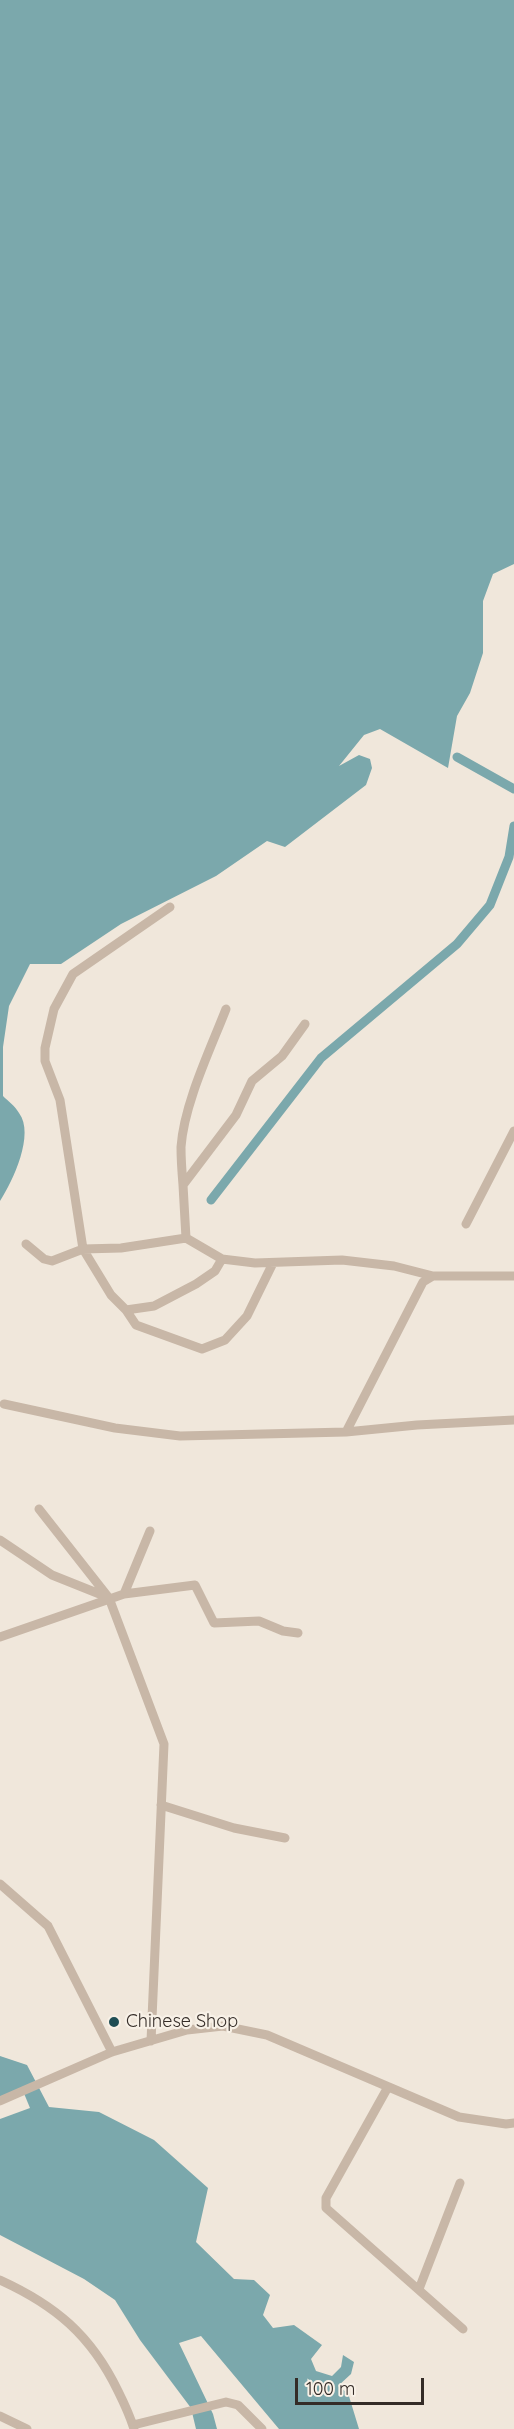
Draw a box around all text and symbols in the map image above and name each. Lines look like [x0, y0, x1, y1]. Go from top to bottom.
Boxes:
place label: Chinese Shop [126, 2011, 238, 2033]
marker: Chinese Shop [107, 2015, 121, 2029]
scale bar [298, 2366, 427, 2404]
text: 100 m [306, 2377, 355, 2400]

